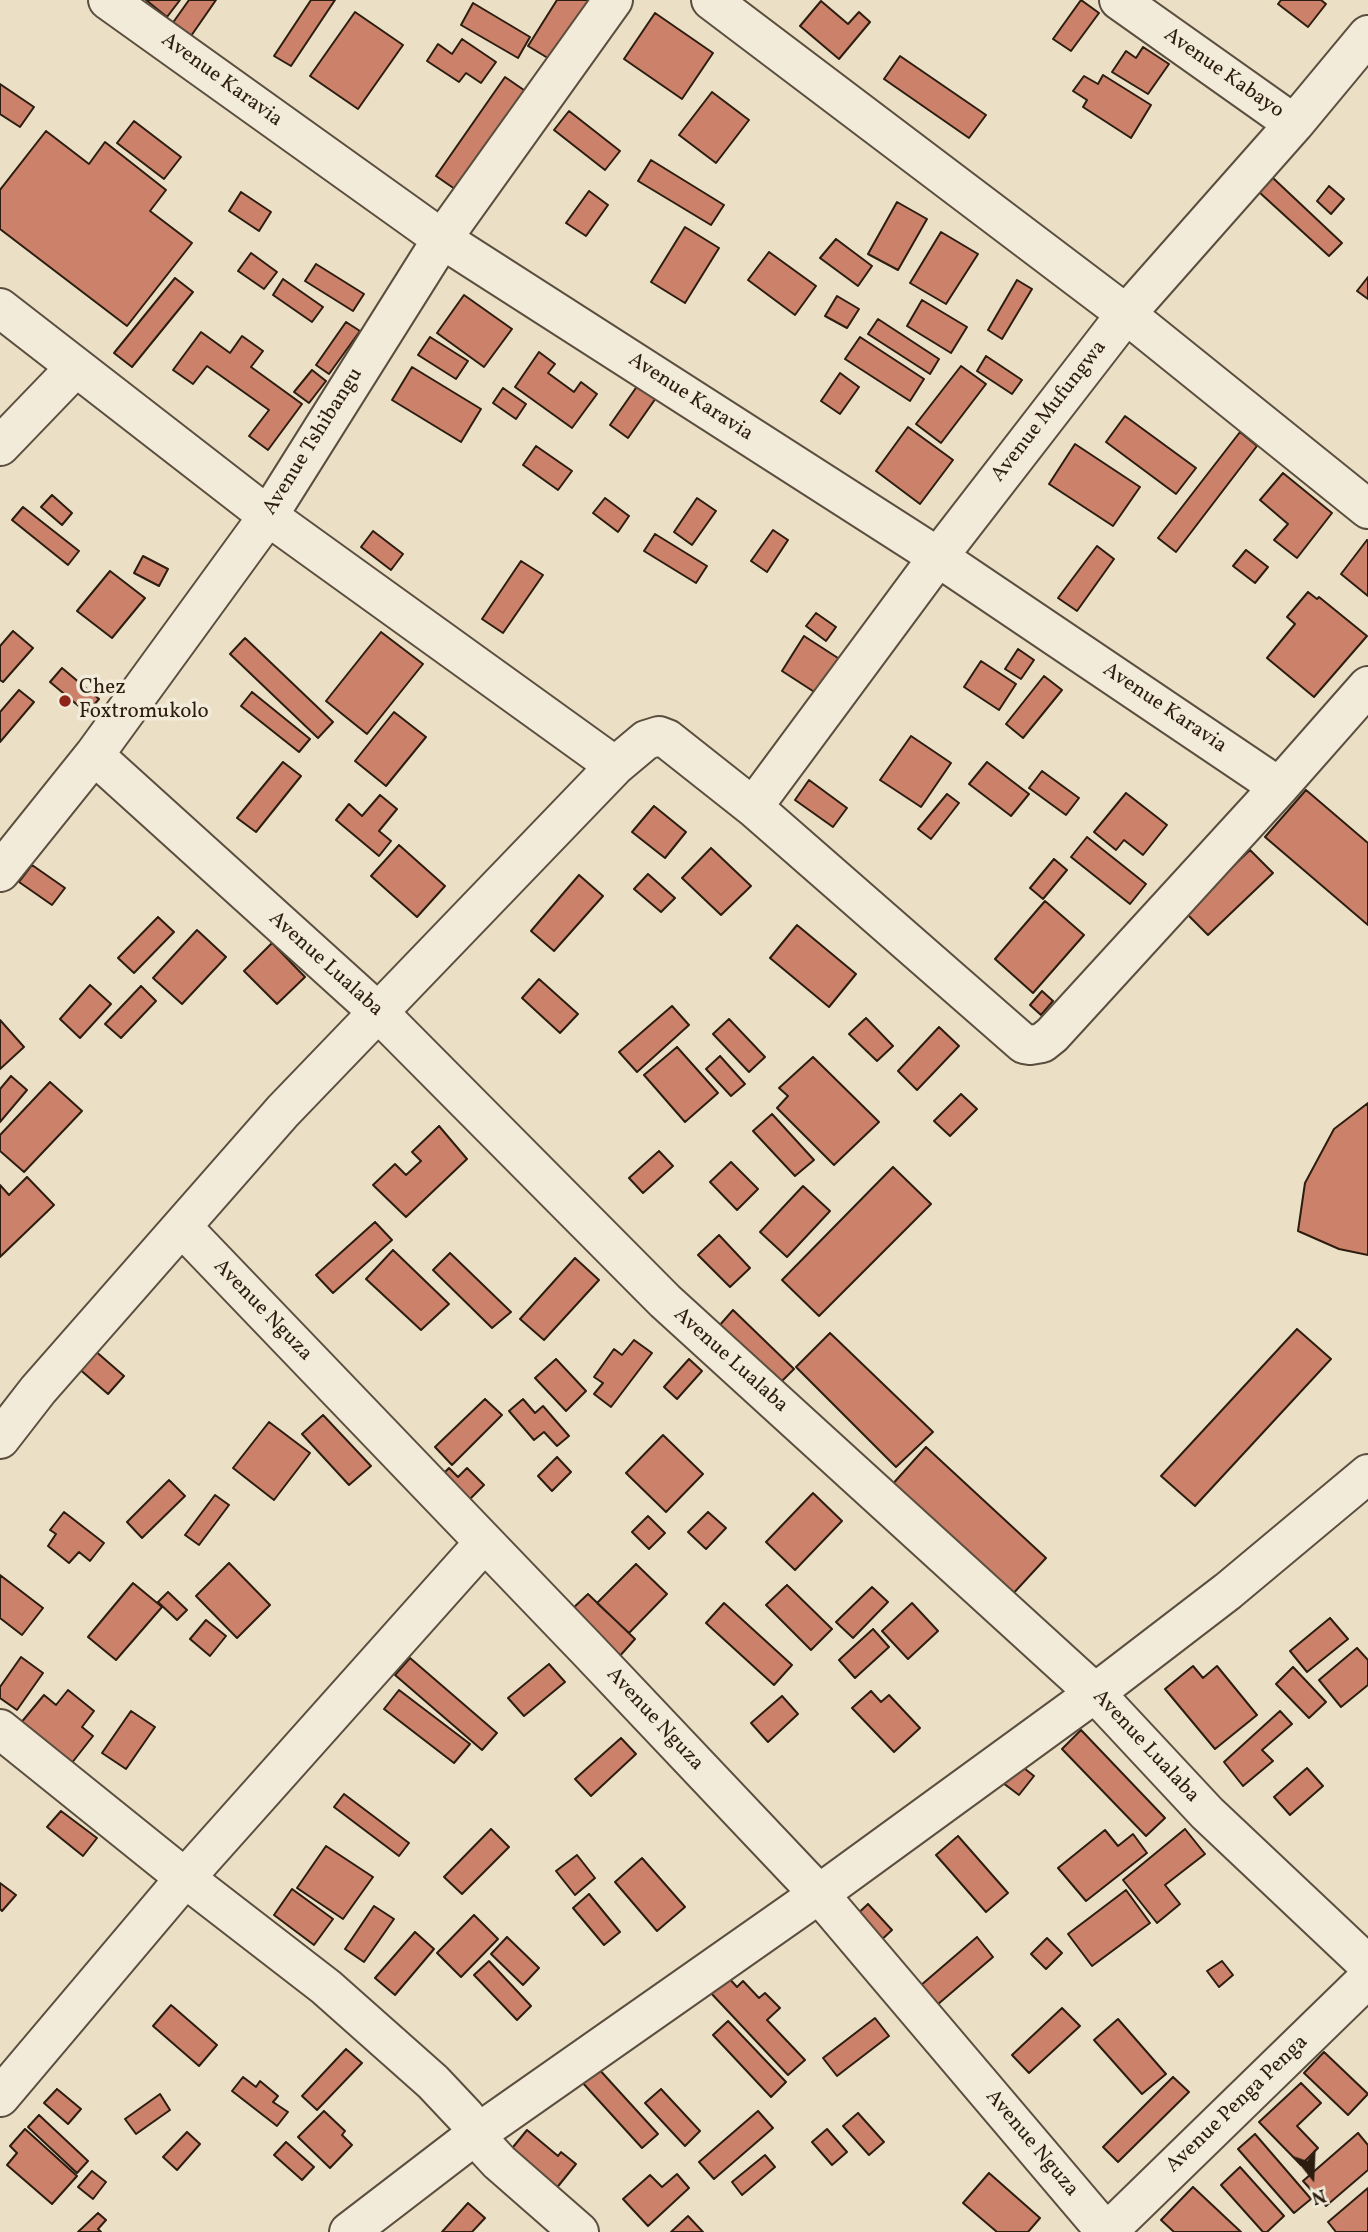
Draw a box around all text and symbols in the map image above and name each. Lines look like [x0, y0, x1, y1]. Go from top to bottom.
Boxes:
street label: Avenue Kabayo [1158, 23, 1288, 125]
street label: Avenue Karavia [155, 28, 287, 134]
street label: Avenue Mufungwa [987, 336, 1113, 488]
street label: Avenue Karavia [623, 348, 757, 448]
street label: Avenue Tshibangu [259, 364, 369, 520]
street label: Avenue Karavia [1097, 658, 1231, 760]
place label: Chez Foxtromukolo [79, 676, 209, 726]
marker: Chez Foxtromukolo [57, 693, 73, 709]
street label: Avenue Lualaba [262, 907, 388, 1023]
street label: Avenue Nguza [207, 1255, 317, 1367]
street label: Avenue Lualaba [667, 1303, 793, 1419]
street label: Avenue Nguza [600, 1663, 708, 1777]
street label: Avenue Lualaba [1086, 1685, 1204, 1809]
street label: Avenue Penga Penga [1162, 2031, 1314, 2179]
street label: Avenue Nguza [979, 2085, 1083, 2203]
north arrow [1277, 2141, 1347, 2211]
text: N [1308, 2181, 1329, 2210]

